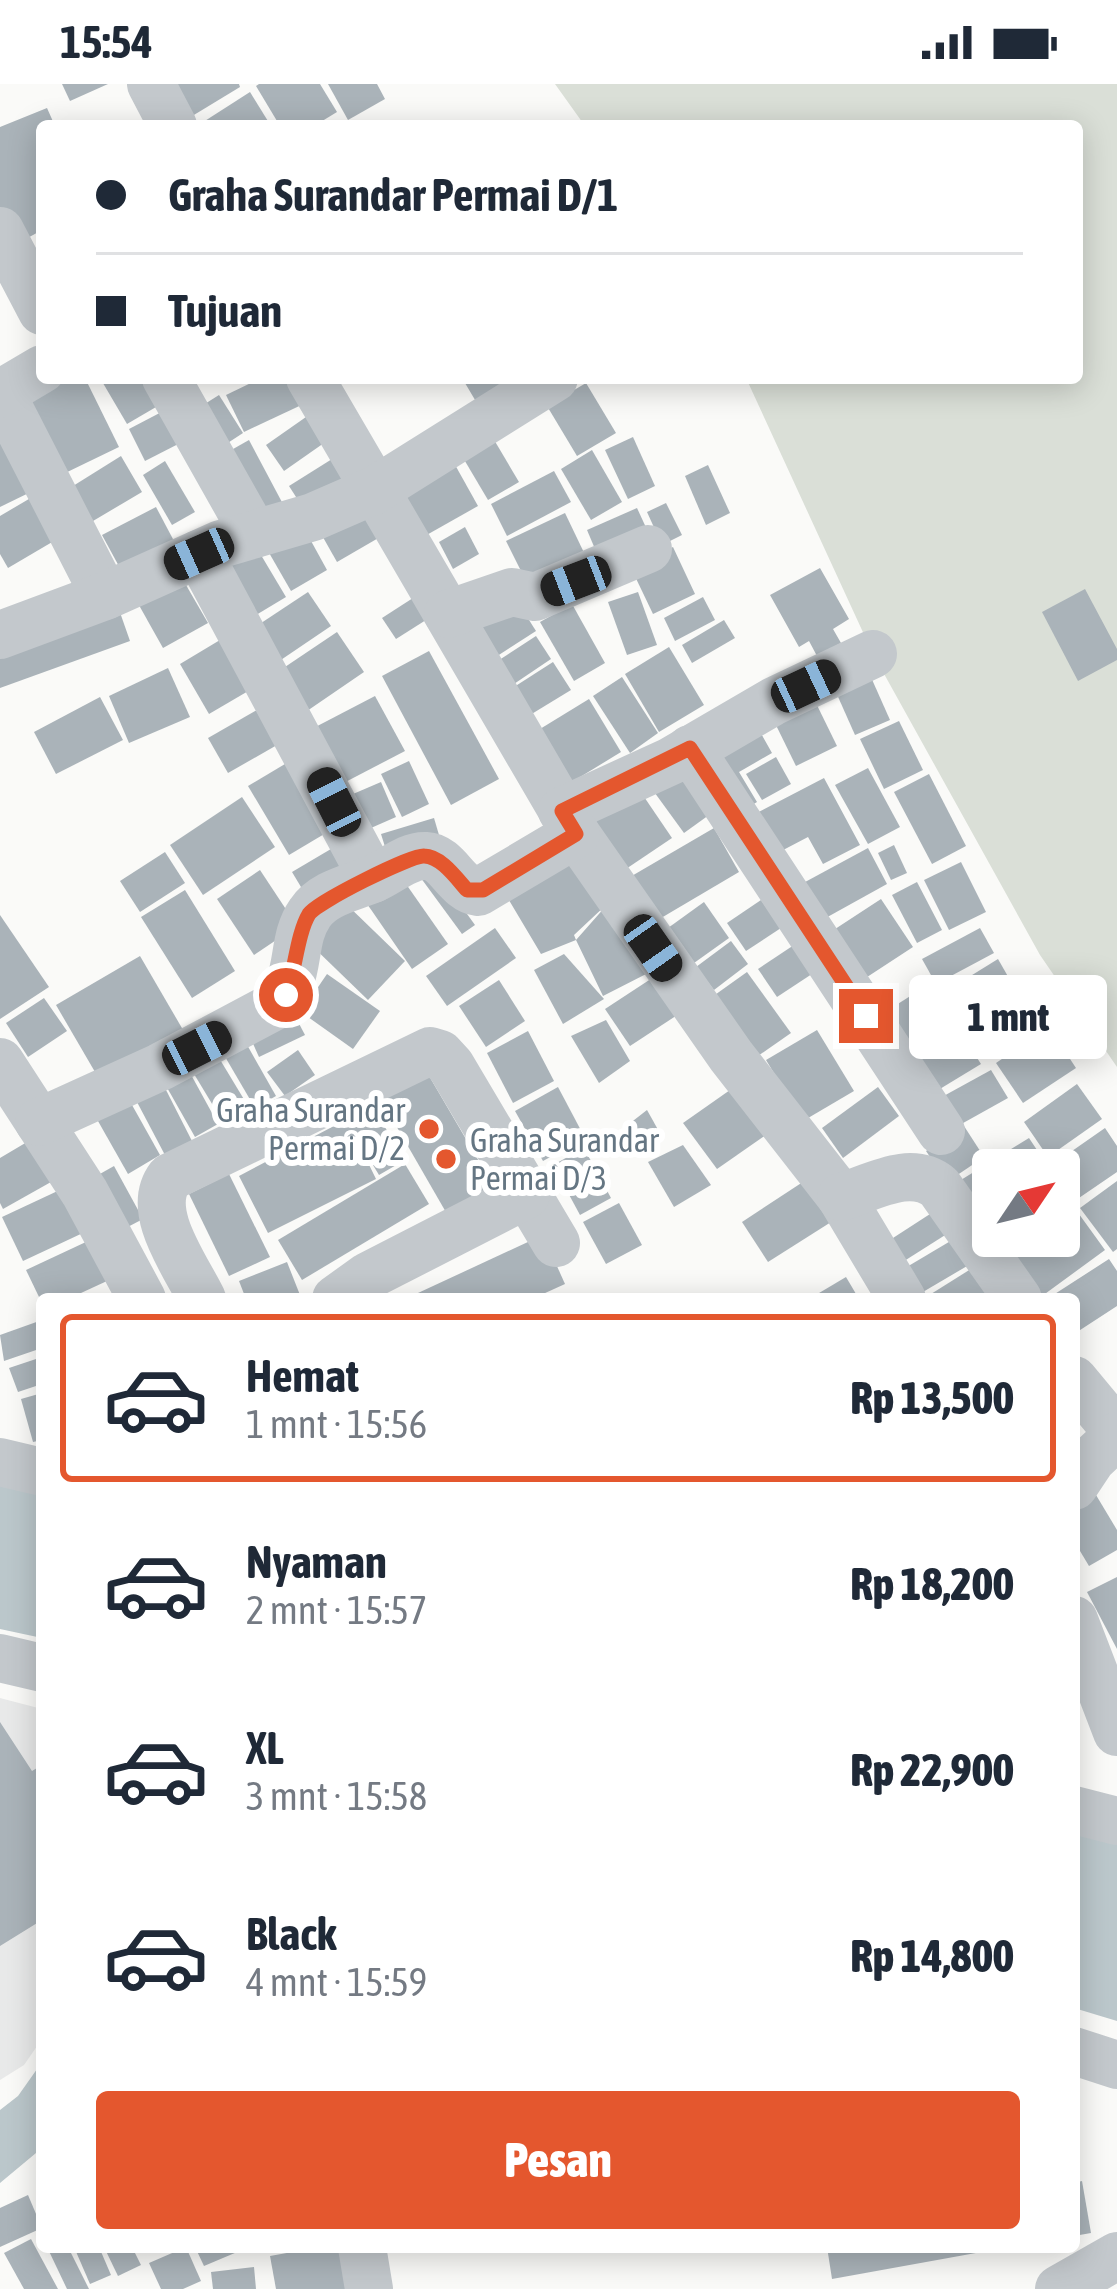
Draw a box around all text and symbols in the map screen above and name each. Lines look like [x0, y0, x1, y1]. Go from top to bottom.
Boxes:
text: 15:54 [60, 16, 153, 68]
text: Graha Surandar Permai D/1 [168, 169, 618, 221]
text: Tujuan [168, 285, 282, 337]
car [159, 523, 239, 585]
car [536, 551, 616, 611]
car [766, 654, 846, 718]
car [302, 762, 366, 842]
car [618, 908, 688, 988]
route start [259, 968, 313, 1022]
callout: 1 mnt [908, 974, 1106, 1058]
route end [839, 989, 893, 1043]
text: 1 mnt [967, 995, 1049, 1039]
car [157, 1016, 237, 1080]
place label: Graha Surandar Permai D/2 [216, 1091, 406, 1167]
marker: Graha Surandar Permai D/2 [416, 1116, 442, 1142]
place label: Graha Surandar Permai D/3 [470, 1121, 660, 1197]
marker: Graha Surandar Permai D/3 [433, 1146, 459, 1172]
north arrow [972, 1149, 1080, 1257]
map controls [972, 1149, 1080, 1257]
icon: car [102, 1344, 210, 1452]
text: Hemat [246, 1350, 359, 1402]
text: Rp 13,500 [850, 1372, 1014, 1424]
text: 1 mnt · 15:56 [246, 1402, 427, 1446]
icon: car [102, 1530, 210, 1638]
text: Nyaman [246, 1536, 387, 1588]
text: Rp 18,200 [850, 1558, 1014, 1610]
text: 2 mnt · 15:57 [246, 1588, 427, 1632]
icon: car [102, 1716, 210, 1824]
text: XL [246, 1722, 284, 1774]
text: Rp 22,900 [850, 1744, 1014, 1796]
text: 3 mnt · 15:58 [246, 1774, 427, 1818]
icon: car [102, 1902, 210, 2010]
text: Black [246, 1908, 337, 1960]
text: Rp 14,800 [850, 1930, 1014, 1982]
text: 4 mnt · 15:59 [246, 1960, 427, 2004]
button: Pesan [96, 2091, 1020, 2229]

